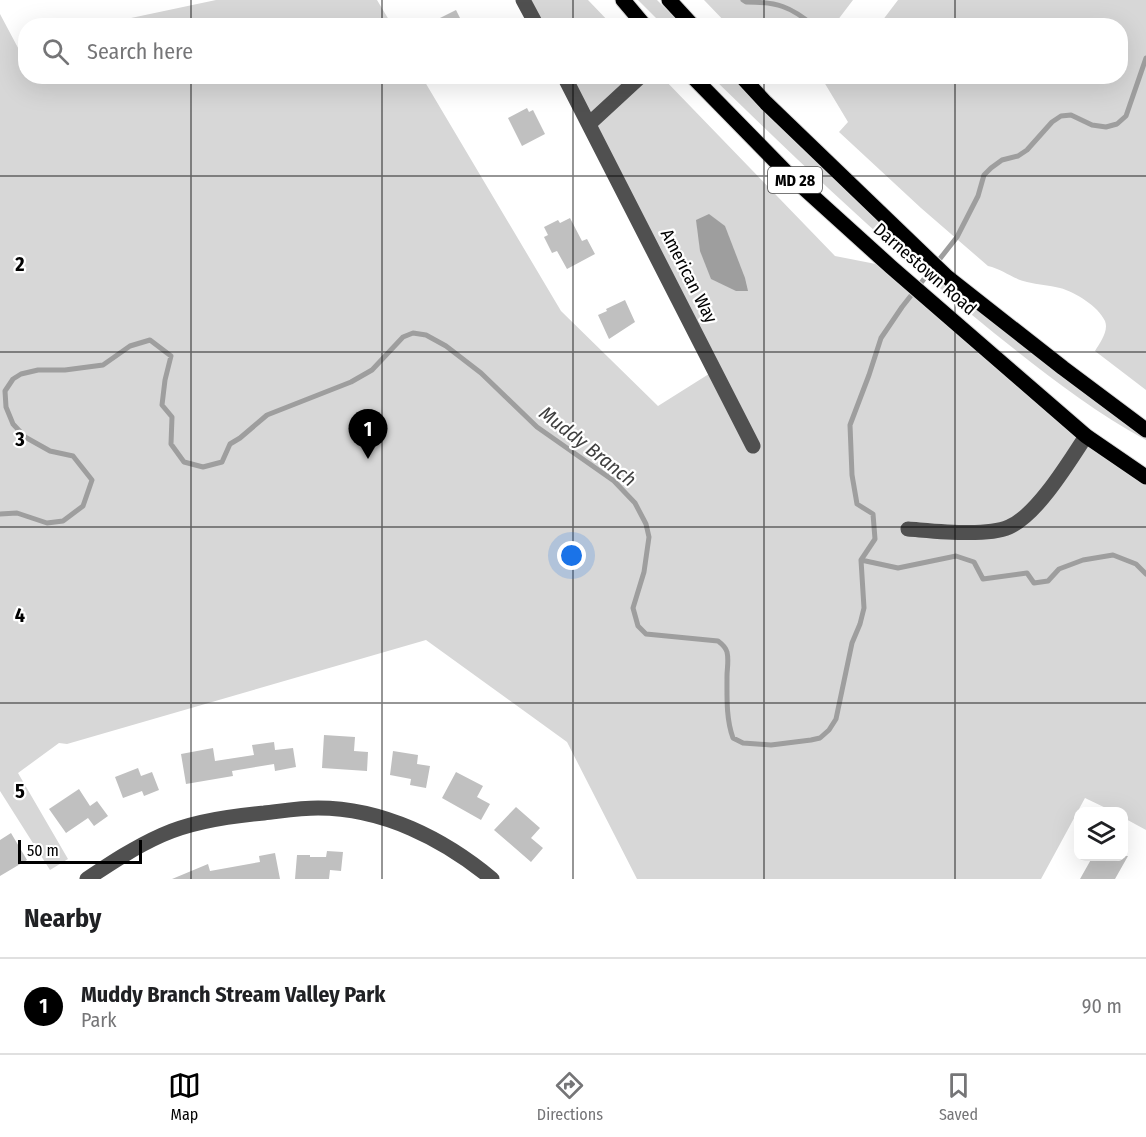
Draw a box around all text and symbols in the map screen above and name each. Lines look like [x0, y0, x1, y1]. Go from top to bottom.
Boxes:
search box [18, 18, 1128, 84]
icon: search [39, 35, 72, 68]
text: Search here [87, 38, 193, 65]
road number: MD 28 [768, 167, 822, 193]
street label: Darnestown Road [869, 218, 981, 320]
street label: American Way [656, 225, 722, 327]
text: 2 [14, 252, 25, 276]
water label: Muddy Branch [535, 401, 641, 491]
pin: 1 [348, 410, 388, 459]
text: 3 [14, 427, 25, 451]
your location [557, 541, 586, 570]
text: 4 [15, 603, 25, 627]
text: 5 [15, 779, 25, 803]
map controls [1074, 807, 1128, 861]
button: layers [1074, 807, 1128, 861]
scale bar [18, 837, 142, 864]
text: 50 m [27, 841, 59, 860]
text: Nearby [24, 903, 101, 934]
text: Muddy Branch Stream Valley Park [81, 981, 385, 1008]
text: 1 [39, 994, 48, 1018]
text: 90 m [1082, 994, 1122, 1018]
text: Park [81, 1008, 117, 1032]
tab: Map [168, 1069, 201, 1124]
tab: Directions [537, 1069, 603, 1124]
tab: Saved [939, 1069, 978, 1124]

